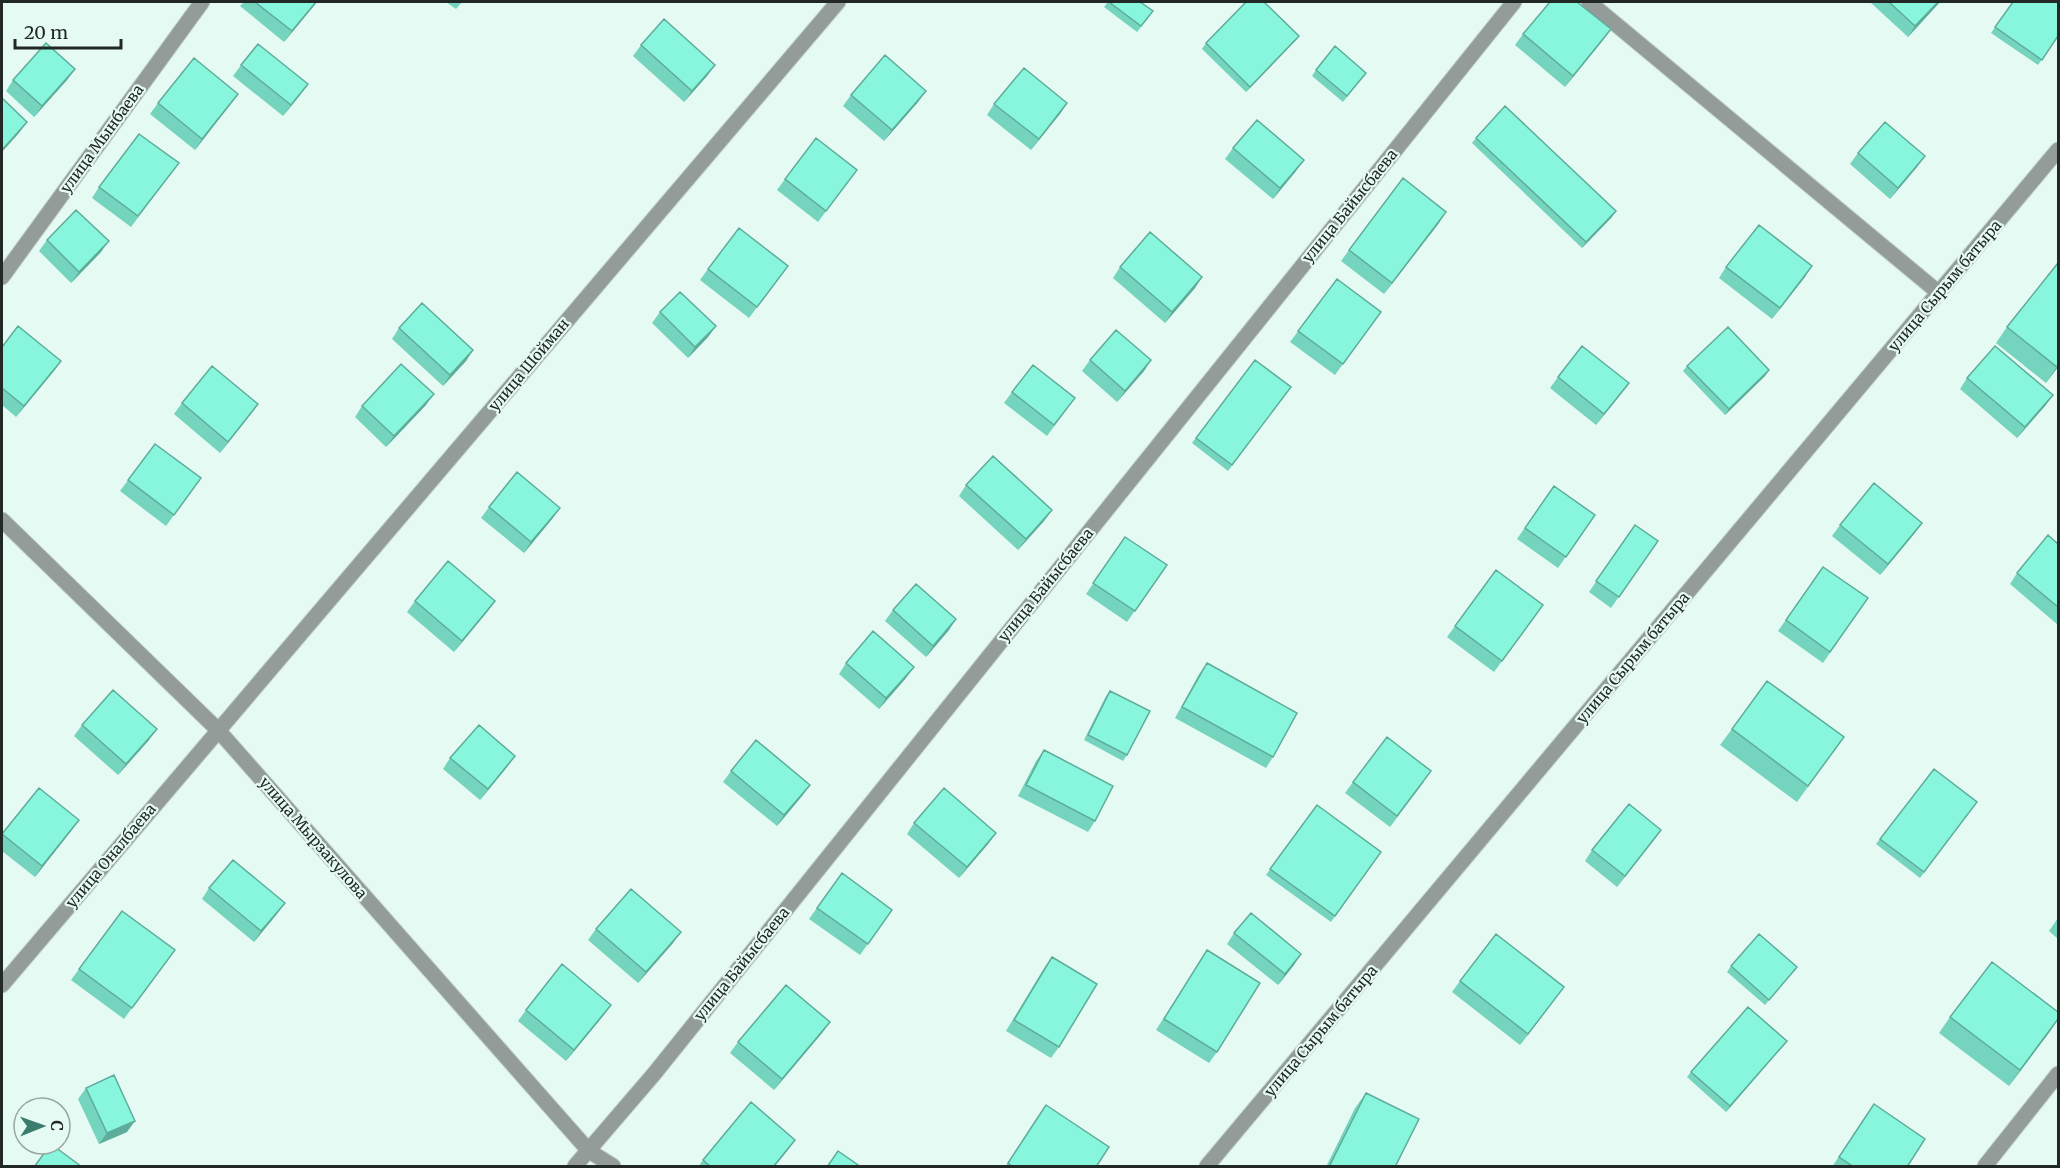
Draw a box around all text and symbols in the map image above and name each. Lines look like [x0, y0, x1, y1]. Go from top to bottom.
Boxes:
scale bar [15, 12, 122, 50]
text: 20 m [24, 21, 68, 44]
street label: улица Мынбаева [56, 81, 147, 197]
street label: улица Байысбаева [1298, 145, 1401, 266]
street label: улица Сырым батыра [1884, 216, 2005, 355]
street label: улица Шойман [484, 314, 573, 415]
street label: улица Байысбаева [994, 524, 1097, 645]
street label: улица Сырым батыра [1572, 588, 1693, 727]
street label: улица Мырзакулова [255, 773, 371, 902]
street label: улица Оналбаева [62, 800, 160, 912]
street label: улица Байысбаева [690, 903, 793, 1024]
street label: улица Сырым батыра [1260, 961, 1381, 1100]
north arrow [12, 1096, 72, 1156]
text: С [47, 1120, 67, 1131]

